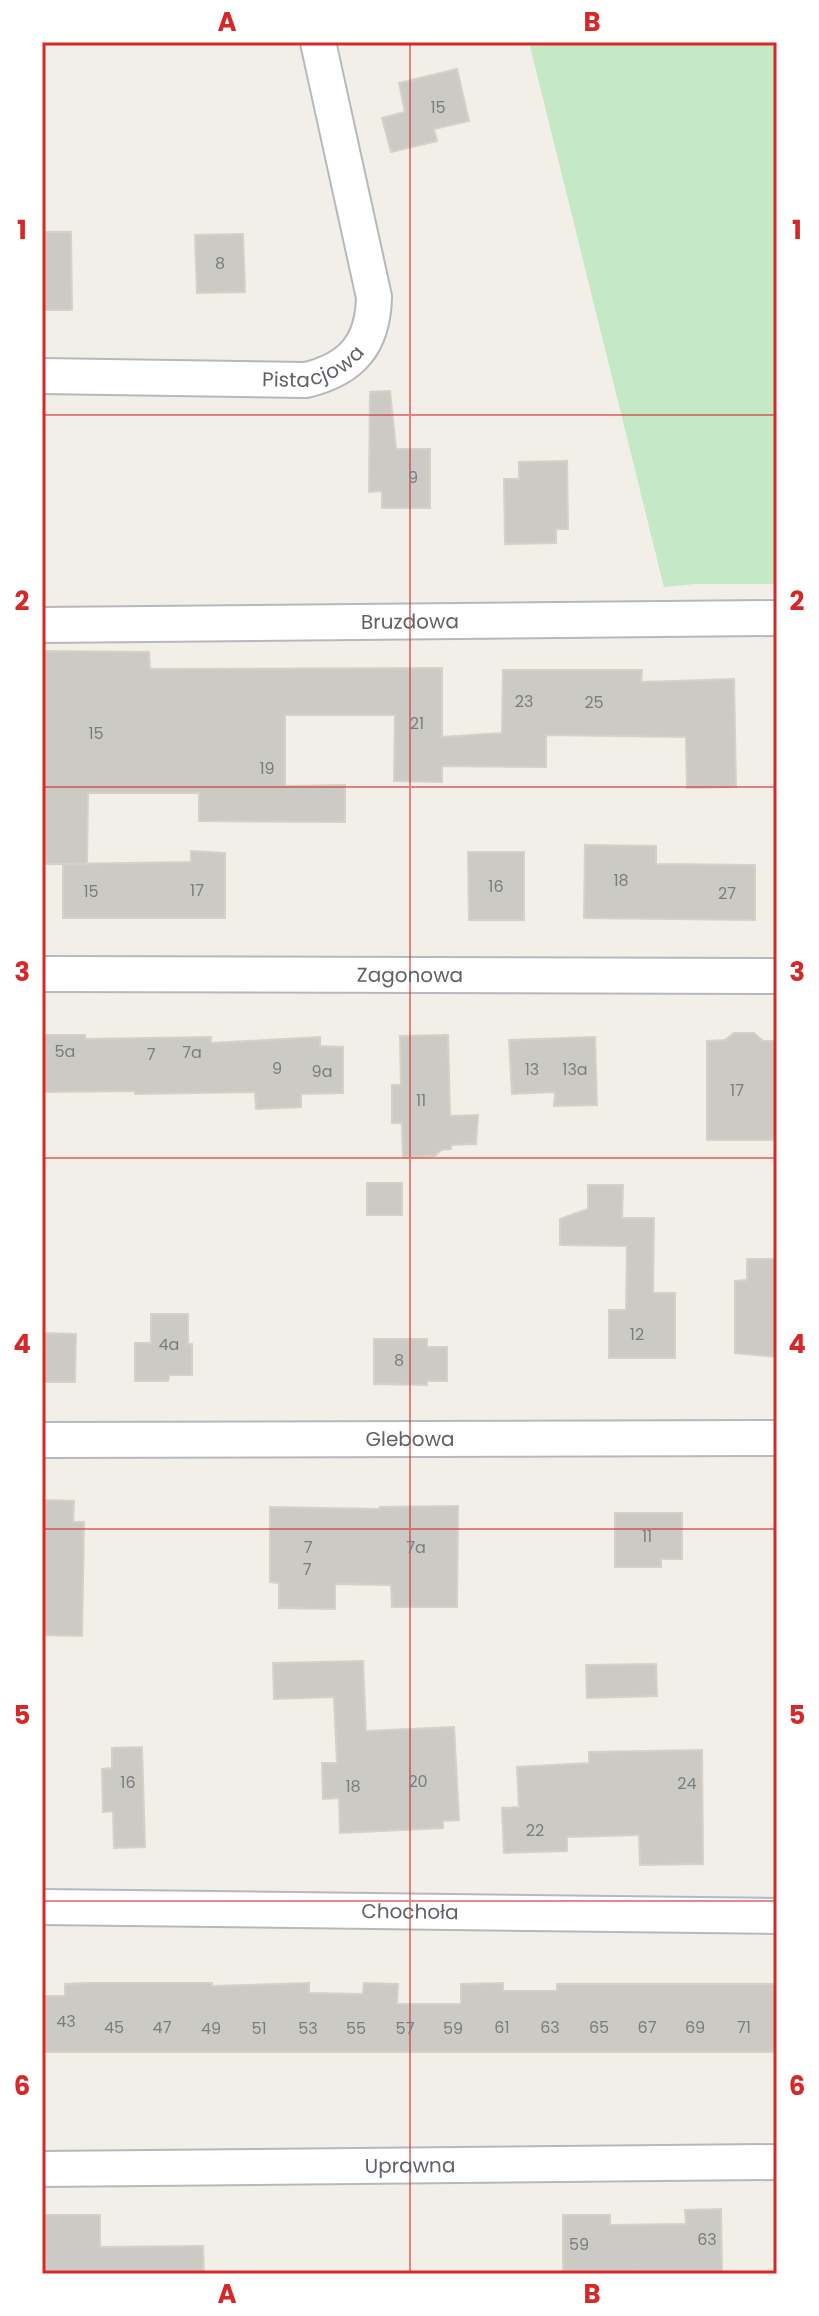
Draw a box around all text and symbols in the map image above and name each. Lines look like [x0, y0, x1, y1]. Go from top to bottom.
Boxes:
text: A [217, 4, 237, 40]
text: B [583, 4, 601, 40]
house number: 15 [430, 96, 446, 119]
text: 1 [17, 212, 27, 248]
text: 1 [792, 212, 802, 248]
house number: 8 [215, 252, 225, 275]
street label: Pistacjowa [262, 339, 371, 394]
house number: 9 [408, 466, 418, 489]
text: 2 [15, 583, 30, 619]
text: 2 [790, 583, 805, 619]
street label: Bruzdowa [361, 607, 459, 636]
house number: 23 [515, 690, 533, 713]
house number: 25 [584, 691, 604, 714]
house number: 21 [410, 712, 424, 735]
house number: 15 [88, 722, 104, 745]
house number: 19 [259, 757, 275, 780]
house number: 18 [613, 869, 629, 892]
house number: 16 [488, 875, 504, 898]
house number: 17 [190, 879, 204, 902]
house number: 15 [83, 880, 99, 903]
house number: 27 [718, 882, 736, 905]
text: 3 [14, 954, 30, 990]
text: 3 [789, 954, 805, 990]
street label: Zagonowa [357, 961, 463, 989]
house number: 5a [55, 1040, 75, 1063]
house number: 7a [182, 1041, 202, 1064]
house number: 7 [147, 1043, 156, 1066]
house number: 9 [272, 1057, 282, 1080]
house number: 13 [525, 1058, 539, 1081]
house number: 13a [562, 1058, 588, 1081]
house number: 9a [312, 1060, 332, 1083]
house number: 17 [730, 1079, 744, 1102]
house number: 11 [416, 1089, 426, 1112]
house number: 12 [630, 1323, 644, 1346]
text: 4 [13, 1326, 31, 1362]
text: 4 [788, 1326, 806, 1362]
house number: 4a [159, 1333, 179, 1356]
house number: 8 [394, 1349, 404, 1372]
street label: Glebowa [365, 1425, 455, 1453]
house number: 11 [642, 1525, 652, 1548]
house number: 7 [304, 1536, 313, 1559]
house number: 7a [406, 1536, 426, 1559]
house number: 7 [303, 1558, 312, 1581]
text: 5 [14, 1697, 30, 1733]
text: 5 [789, 1697, 805, 1733]
house number: 20 [408, 1770, 428, 1793]
house number: 16 [120, 1771, 136, 1794]
house number: 24 [677, 1772, 697, 1795]
house number: 18 [345, 1775, 361, 1798]
house number: 22 [526, 1819, 544, 1842]
street label: Chochoła [361, 1897, 459, 1926]
house number: 43 [56, 2010, 76, 2033]
house number: 45 [104, 2016, 124, 2039]
house number: 47 [153, 2016, 172, 2039]
house number: 61 [494, 2016, 510, 2039]
house number: 63 [540, 2016, 560, 2039]
house number: 65 [589, 2016, 609, 2039]
house number: 67 [638, 2016, 657, 2039]
house number: 69 [685, 2016, 705, 2039]
house number: 71 [737, 2016, 751, 2039]
house number: 49 [201, 2017, 221, 2040]
house number: 51 [251, 2017, 267, 2040]
house number: 53 [298, 2017, 318, 2040]
house number: 55 [346, 2017, 366, 2040]
house number: 57 [396, 2017, 415, 2040]
house number: 59 [443, 2017, 463, 2040]
text: 6 [14, 2068, 30, 2104]
text: 6 [789, 2068, 805, 2104]
street label: Uprawna [364, 2151, 456, 2180]
house number: 63 [697, 2228, 717, 2251]
house number: 59 [569, 2233, 589, 2256]
text: A [217, 2276, 237, 2312]
text: B [583, 2276, 601, 2312]

